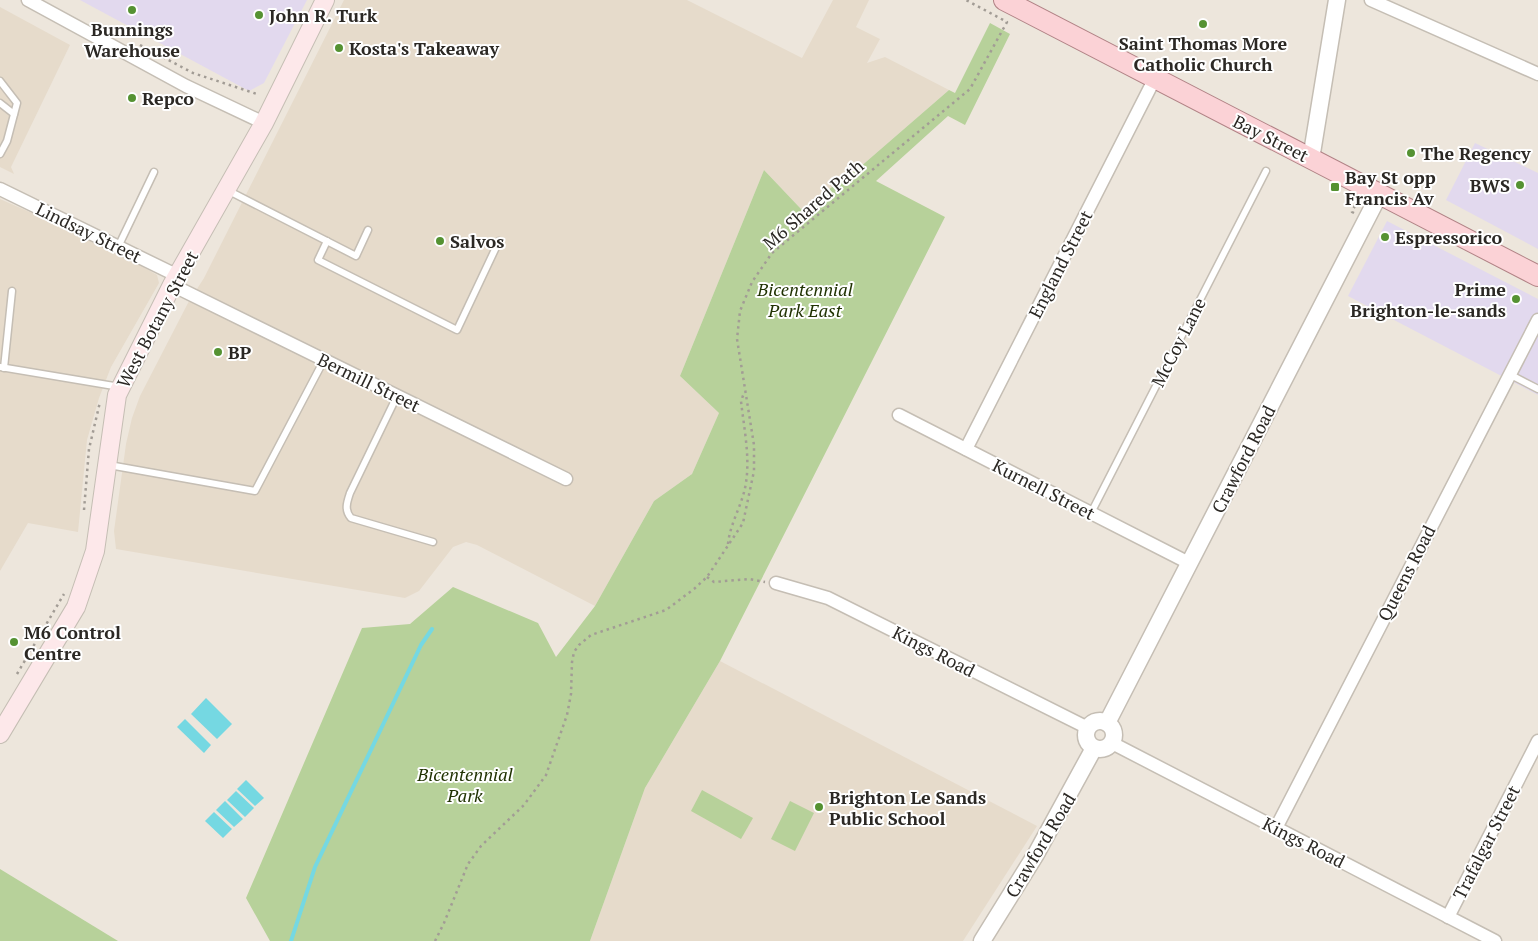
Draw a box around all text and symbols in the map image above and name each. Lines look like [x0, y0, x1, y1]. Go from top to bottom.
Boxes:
place label: John R. Turk [269, 3, 378, 27]
marker: Bunnings Warehouse [126, 4, 138, 16]
marker: John R. Turk [253, 9, 265, 21]
place label: Bunnings Warehouse [84, 17, 180, 62]
marker: Saint Thomas More Catholic Church [1197, 18, 1209, 30]
place label: Saint Thomas More Catholic Church [1119, 31, 1288, 76]
place label: Kosta's Takeaway [349, 36, 500, 60]
marker: Kosta's Takeaway [333, 42, 345, 54]
place label: Repco [142, 86, 194, 110]
marker: Repco [126, 92, 138, 104]
street label: Bay Street [1229, 109, 1313, 167]
place label: The Regency [1421, 141, 1531, 165]
marker: The Regency [1405, 147, 1417, 159]
street label: M6 Shared Path [757, 153, 869, 254]
place label: Bay St opp Francis Av [1345, 165, 1436, 210]
place label: BWS [1470, 173, 1510, 197]
marker: BWS [1514, 179, 1526, 191]
marker: Bay St opp Francis Av [1329, 181, 1341, 193]
street label: Lindsay Street [32, 196, 146, 268]
street label: England Street [1022, 206, 1098, 322]
place label: Espressorico [1395, 225, 1503, 249]
place label: Salvos [450, 229, 504, 253]
marker: Espressorico [1379, 231, 1391, 243]
marker: Salvos [434, 235, 446, 247]
street label: West Botany Street [111, 246, 203, 392]
park label: Bicentennial Park East [756, 277, 853, 322]
place label: Prime Brighton-le-sands [1350, 277, 1506, 322]
street label: McCoy Lane [1145, 293, 1211, 391]
marker: Prime Brighton-le-sands [1510, 293, 1522, 305]
place label: BP [228, 340, 252, 364]
marker: BP [212, 346, 224, 358]
street label: Bermill Street [314, 347, 425, 417]
street label: Crawford Road [1206, 401, 1280, 517]
street label: Kurnell Street [989, 453, 1100, 525]
street label: Queens Road [1372, 521, 1440, 625]
place label: M6 Control Centre [24, 620, 121, 665]
street label: Kings Road [889, 620, 979, 682]
marker: M6 Control Centre [8, 636, 20, 648]
park label: Bicentennial Park [416, 762, 513, 807]
street label: Trafalgar Street [1447, 781, 1525, 903]
place label: Brighton Le Sands Public School [829, 785, 986, 830]
street label: Crawford Road [999, 788, 1081, 902]
marker: Brighton Le Sands Public School [813, 801, 825, 813]
street label: Kings Road [1259, 811, 1349, 873]

